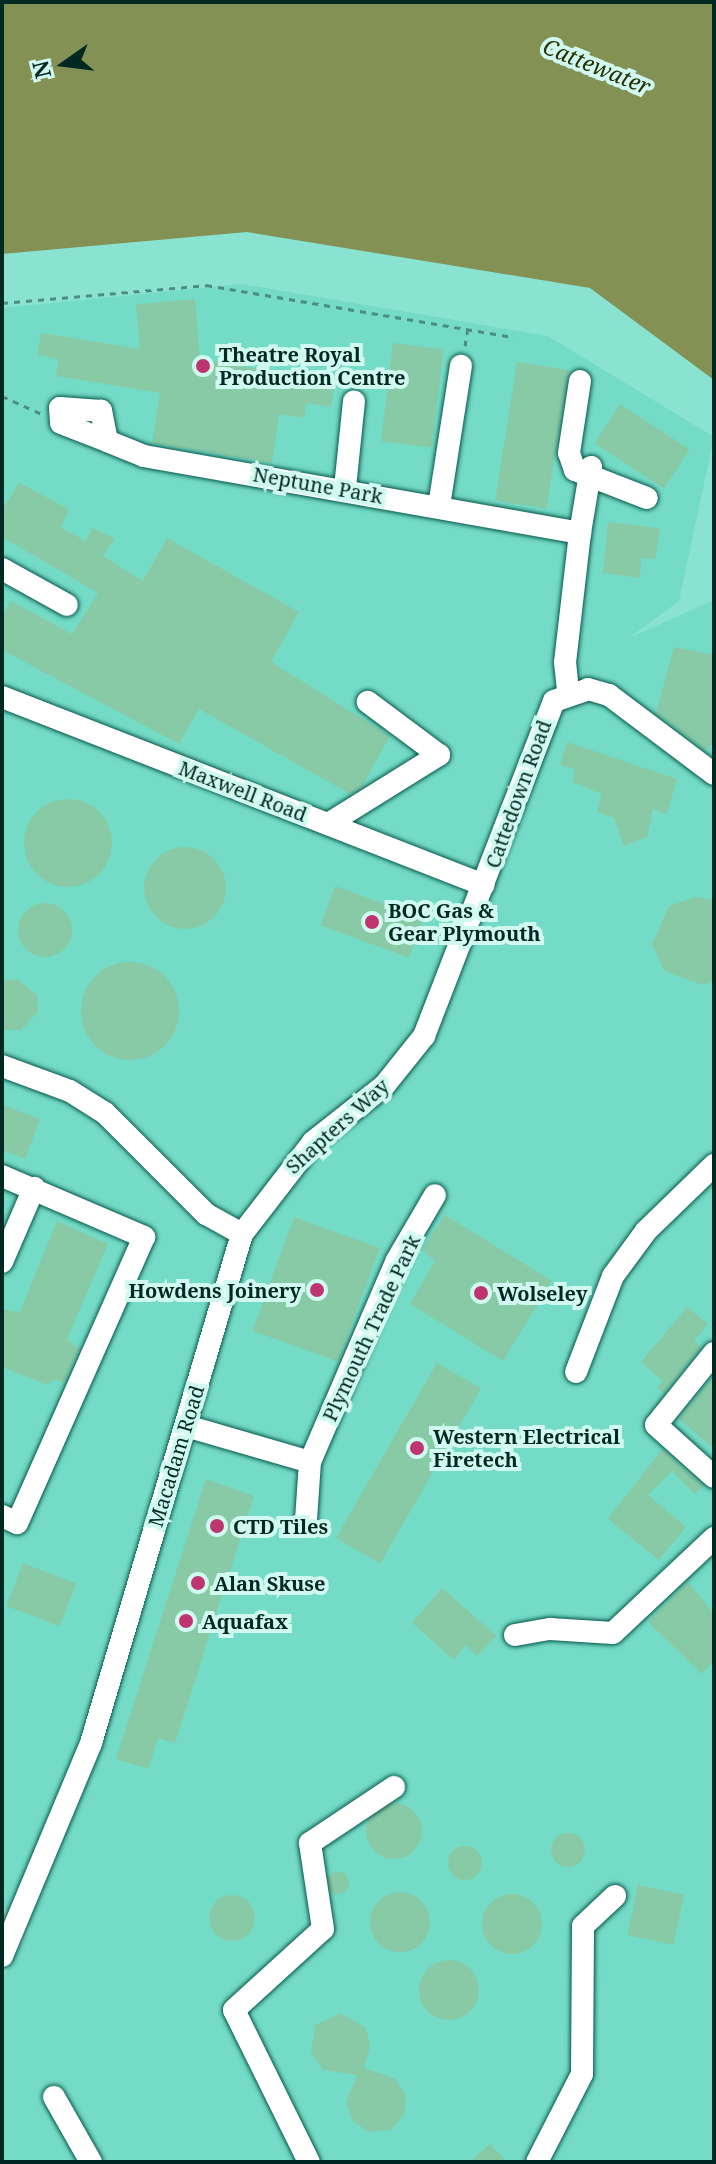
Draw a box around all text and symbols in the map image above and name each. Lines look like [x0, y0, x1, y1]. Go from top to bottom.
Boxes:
north arrow [24, 24, 104, 104]
water label: Cattewater [539, 32, 655, 100]
text: N [24, 58, 57, 82]
place label: Theatre Royal Production Centre [219, 342, 405, 389]
marker: Theatre Royal Production Centre [194, 357, 212, 375]
street label: Neptune Park [251, 462, 385, 508]
street label: Cattedown Road [480, 717, 556, 871]
street label: Maxwell Road [176, 756, 310, 826]
place label: BOC Gas & Gear Plymouth [388, 898, 541, 945]
marker: BOC Gas & Gear Plymouth [363, 913, 381, 931]
street label: Shapters Way [281, 1074, 393, 1178]
street label: Plymouth Trade Park [317, 1231, 425, 1425]
place label: Howdens Joinery [129, 1278, 301, 1302]
marker: Howdens Joinery [308, 1281, 326, 1299]
place label: Wolseley [497, 1281, 588, 1305]
marker: Wolseley [472, 1284, 490, 1302]
street label: Macadam Road [143, 1382, 209, 1530]
place label: Western Electrical Firetech [433, 1424, 620, 1471]
marker: Western Electrical Firetech [408, 1439, 426, 1457]
place label: CTD Tiles [233, 1514, 328, 1538]
marker: CTD Tiles [208, 1517, 226, 1535]
place label: Alan Skuse [214, 1571, 325, 1595]
marker: Alan Skuse [189, 1574, 207, 1592]
place label: Aquafax [202, 1609, 288, 1633]
marker: Aquafax [177, 1612, 195, 1630]

